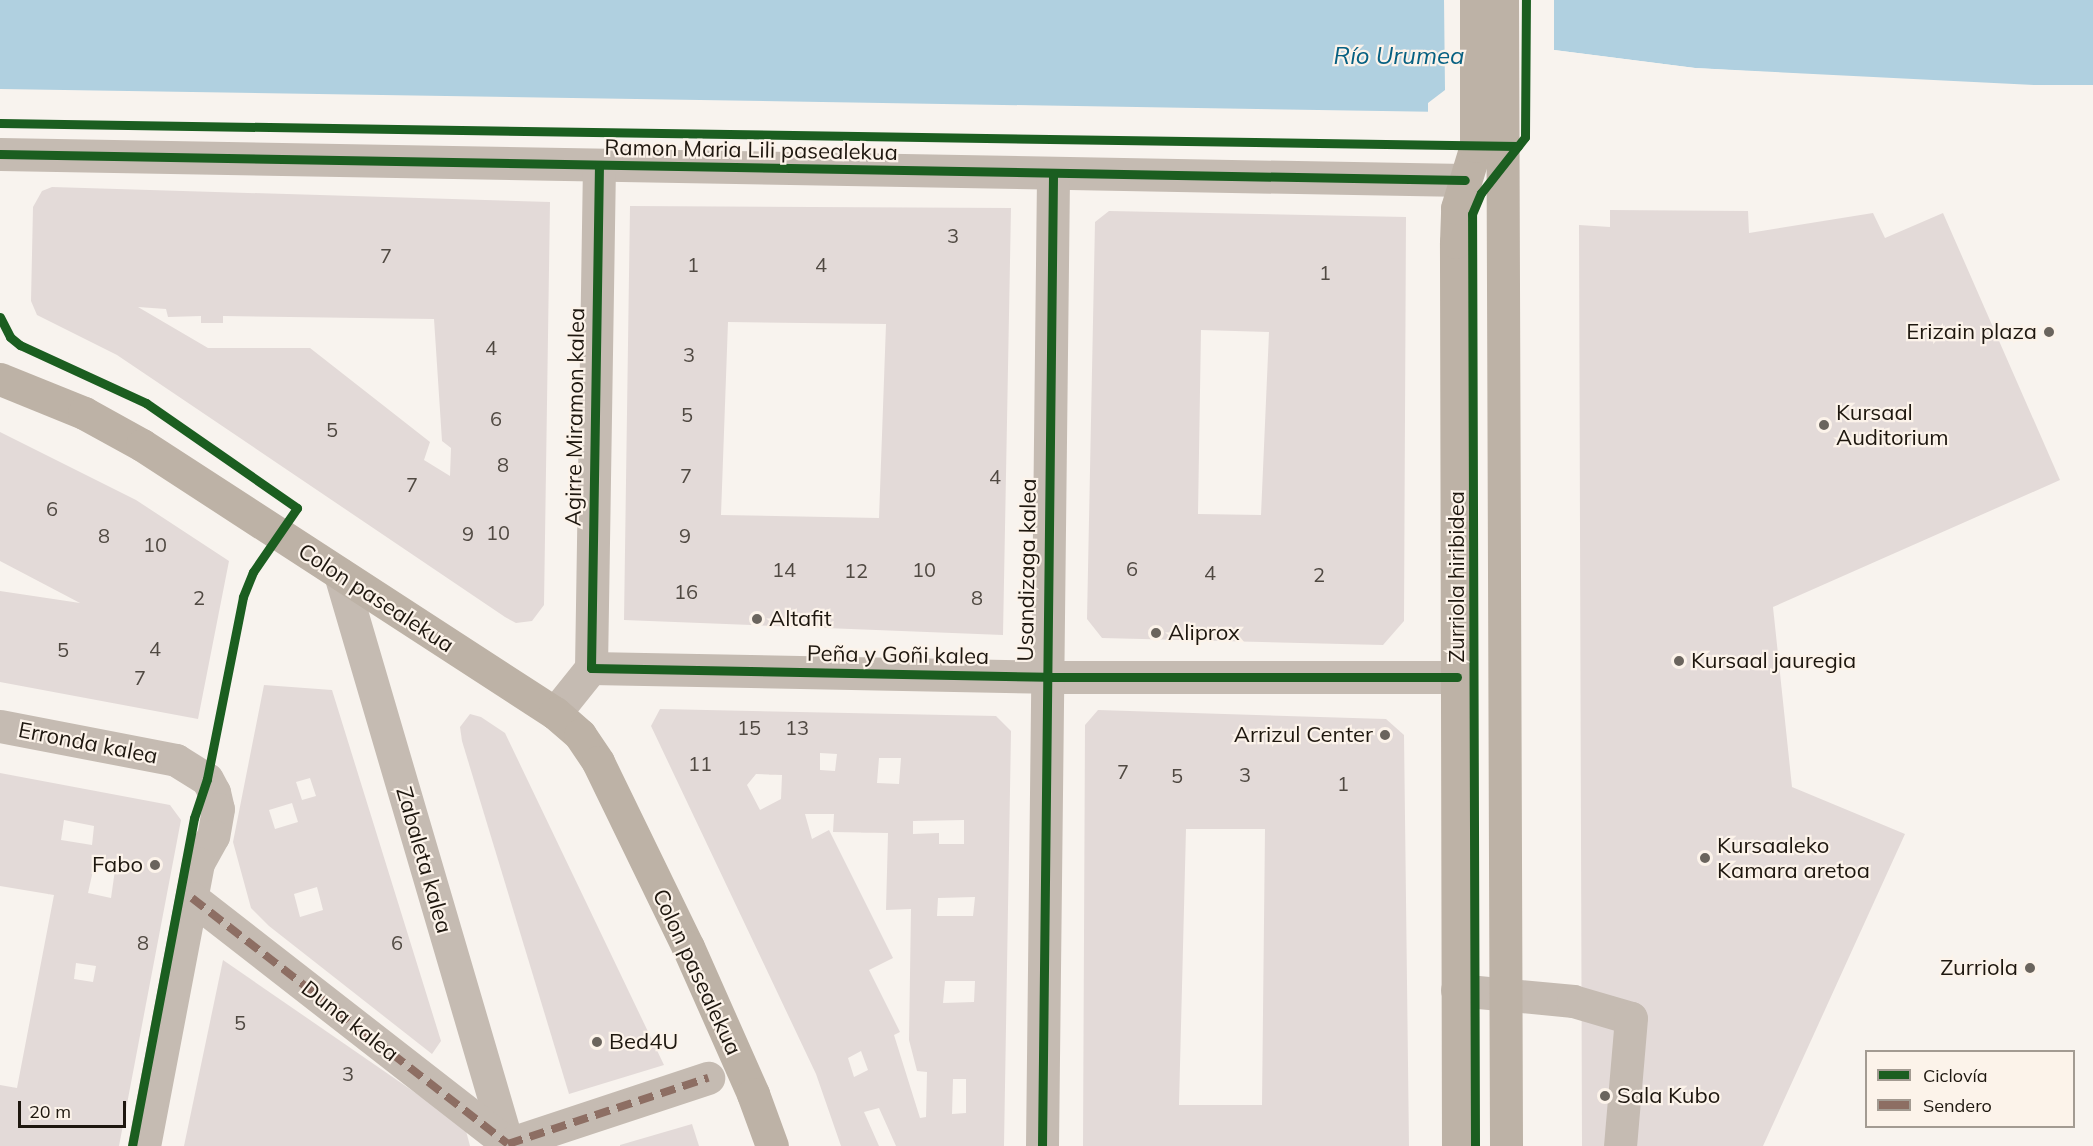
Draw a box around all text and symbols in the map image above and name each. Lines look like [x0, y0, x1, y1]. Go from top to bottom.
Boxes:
water label: Río Urumea [1334, 42, 1464, 70]
street label: Ramon Maria Lili pasealekua [604, 134, 898, 166]
house number: 3 [947, 223, 959, 247]
house number: 7 [380, 243, 392, 267]
house number: 1 [687, 252, 699, 276]
house number: 4 [815, 252, 827, 276]
house number: 1 [1319, 260, 1331, 284]
street label: Agirre Miramon kalea [560, 307, 590, 527]
place label: Erizain plaza [1906, 319, 2037, 345]
marker: Erizain plaza [2042, 325, 2056, 339]
house number: 4 [485, 335, 497, 359]
house number: 3 [683, 342, 695, 366]
place label: Kursaal Auditorium [1836, 399, 1949, 451]
house number: 5 [681, 402, 693, 426]
house number: 6 [490, 406, 502, 430]
house number: 5 [326, 417, 338, 441]
marker: Kursaal Auditorium [1817, 418, 1831, 432]
house number: 8 [497, 452, 509, 476]
house number: 7 [680, 463, 692, 487]
house number: 4 [989, 464, 1001, 488]
house number: 7 [406, 472, 418, 496]
street label: Usandizaga kalea [1012, 478, 1042, 662]
street label: Zurriola hiribidea [1444, 491, 1470, 663]
house number: 6 [46, 496, 58, 520]
house number: 10 [486, 520, 510, 544]
house number: 9 [462, 521, 474, 545]
house number: 8 [98, 523, 110, 547]
house number: 9 [679, 523, 691, 547]
house number: 10 [143, 532, 167, 556]
street label: Colon pasealekua [293, 538, 459, 658]
house number: 6 [1126, 556, 1138, 580]
house number: 14 [772, 557, 796, 581]
house number: 10 [912, 557, 936, 581]
house number: 12 [844, 558, 868, 582]
house number: 4 [1204, 560, 1216, 584]
house number: 2 [1313, 562, 1325, 586]
house number: 16 [674, 579, 698, 603]
house number: 2 [193, 585, 205, 609]
house number: 8 [971, 585, 983, 609]
place label: Altafit [769, 606, 832, 632]
marker: Altafit [750, 612, 764, 626]
place label: Aliprox [1168, 620, 1240, 646]
marker: Aliprox [1149, 626, 1163, 640]
house number: 4 [149, 636, 161, 660]
house number: 5 [57, 637, 69, 661]
street label: Peña y Goñi kalea [807, 640, 989, 670]
place label: Kursaal jauregia [1691, 648, 1856, 674]
marker: Kursaal jauregia [1672, 654, 1686, 668]
house number: 7 [134, 665, 146, 689]
house number: 15 [737, 715, 761, 739]
house number: 13 [785, 715, 809, 739]
street label: Erronda kalea [16, 717, 160, 769]
place label: Arrizul Center [1234, 722, 1373, 748]
marker: Arrizul Center [1378, 728, 1392, 742]
house number: 11 [688, 751, 712, 775]
house number: 7 [1117, 759, 1129, 783]
house number: 3 [1239, 762, 1251, 786]
house number: 5 [1171, 763, 1183, 787]
house number: 1 [1337, 771, 1349, 795]
street label: Zabaleta kalea [390, 784, 458, 936]
place label: Kursaaleko Kamara aretoa [1717, 832, 1870, 884]
marker: Kursaaleko Kamara aretoa [1698, 851, 1712, 865]
place label: Fabo [92, 852, 143, 878]
marker: Fabo [148, 858, 162, 872]
street label: Colon pasealekua [647, 885, 747, 1059]
house number: 8 [137, 930, 149, 954]
house number: 6 [391, 930, 403, 954]
place label: Zurriola [1940, 955, 2018, 981]
marker: Zurriola [2023, 961, 2037, 975]
street label: Duna kalea [296, 975, 404, 1067]
house number: 5 [234, 1010, 246, 1034]
place label: Bed4U [609, 1029, 678, 1055]
marker: Bed4U [590, 1035, 604, 1049]
legend [1865, 1050, 2075, 1128]
house number: 3 [342, 1061, 354, 1085]
text: Ciclovía [1923, 1064, 1988, 1087]
place label: Sala Kubo [1617, 1083, 1720, 1109]
scale bar [21, 1089, 129, 1127]
marker: Sala Kubo [1598, 1089, 1612, 1103]
text: Sendero [1923, 1094, 1992, 1117]
text: 20 m [29, 1100, 71, 1123]

